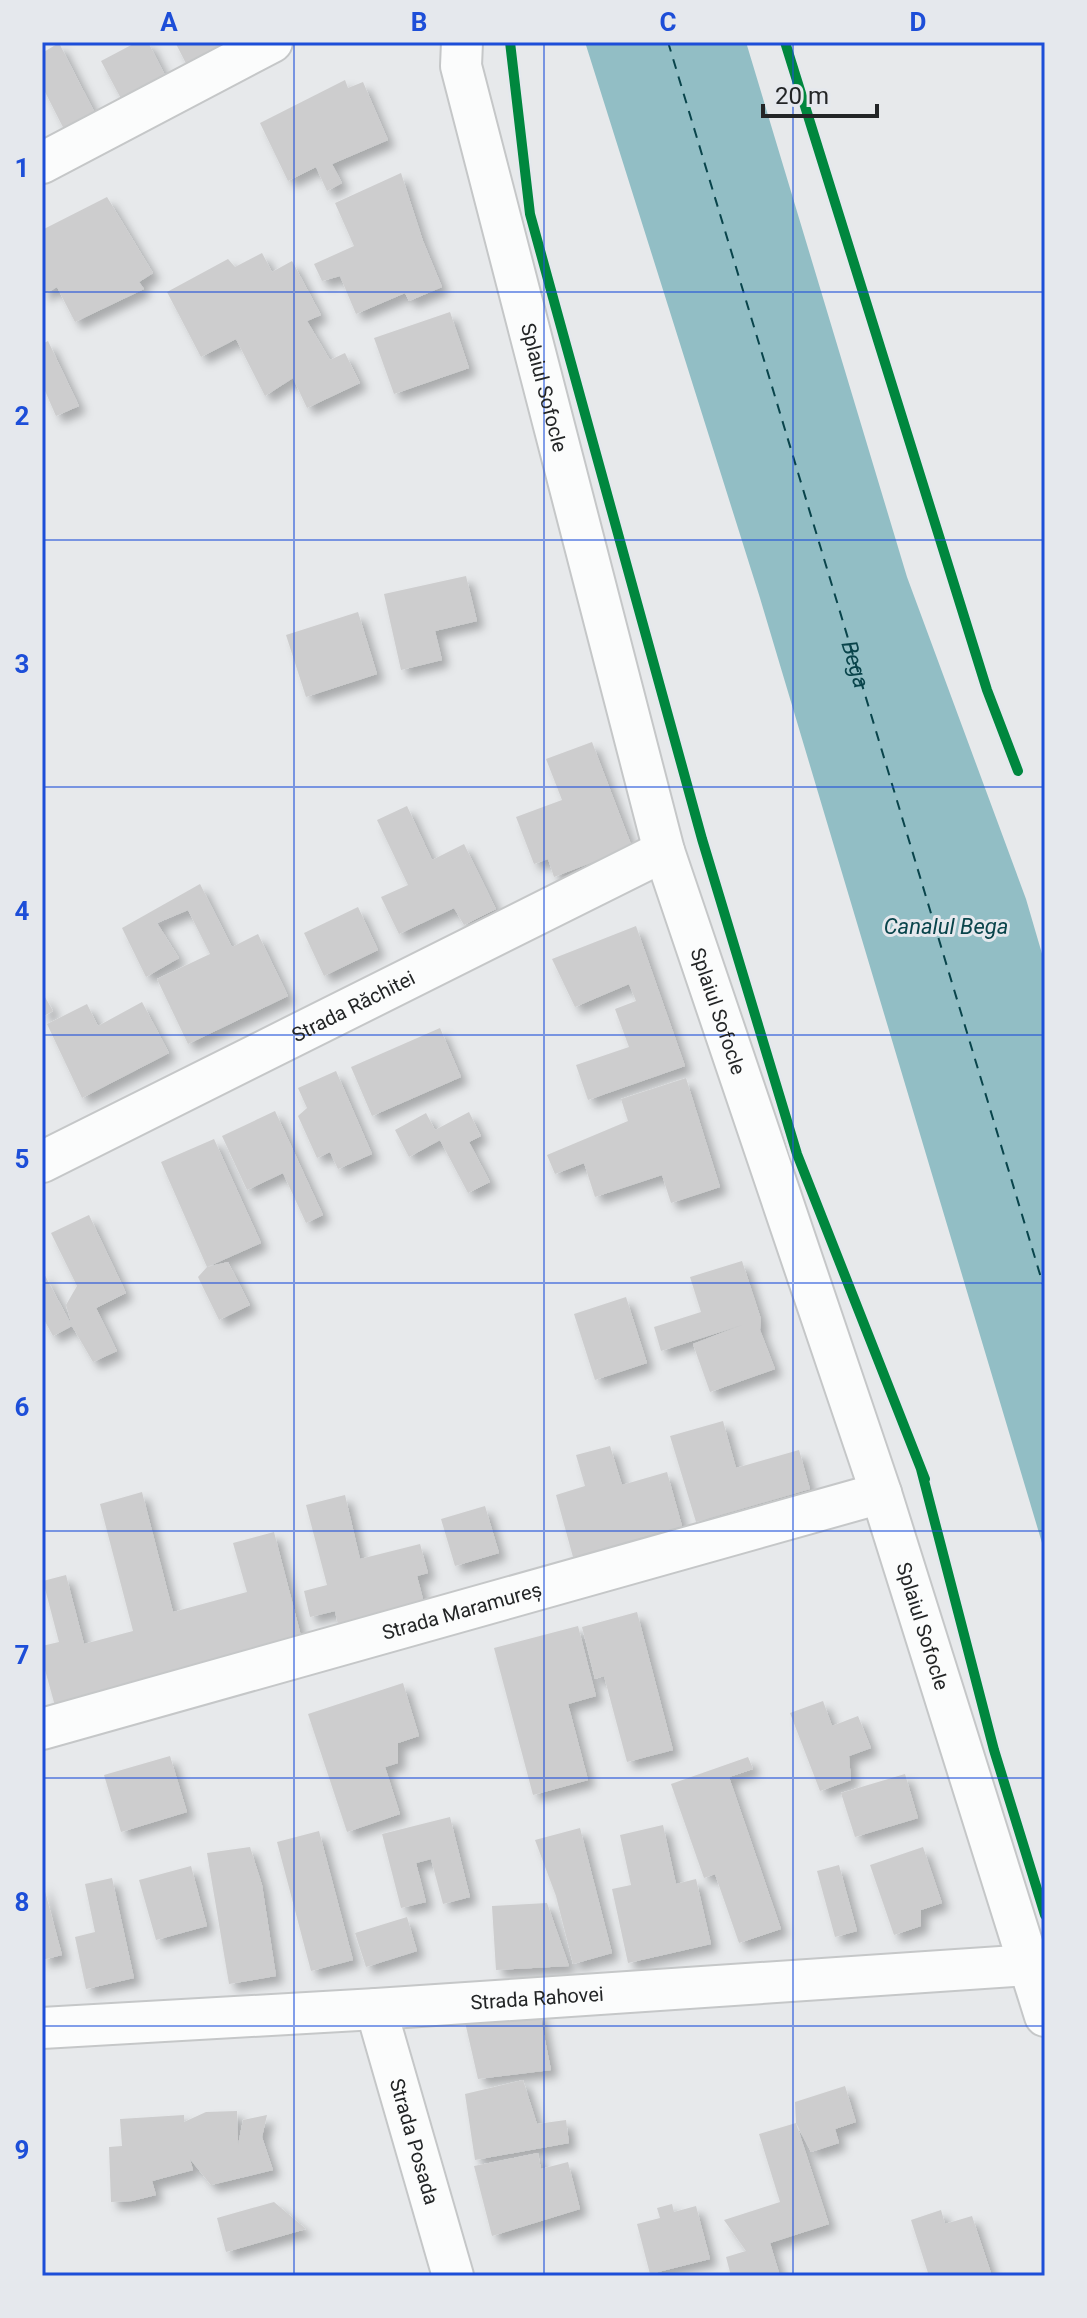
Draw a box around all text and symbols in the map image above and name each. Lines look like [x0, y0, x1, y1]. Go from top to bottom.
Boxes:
text: A [160, 7, 178, 37]
text: B [411, 7, 427, 37]
text: C [659, 7, 677, 37]
text: D [910, 7, 926, 37]
scale bar [763, 68, 877, 118]
text: 20 m [775, 82, 829, 110]
text: 1 [15, 153, 29, 183]
street label: Splaiul Sofocle [516, 320, 572, 454]
text: 2 [15, 401, 29, 431]
water label: Bega [836, 638, 874, 691]
text: 3 [15, 649, 29, 679]
text: 4 [15, 896, 30, 926]
water label: Canalul Bega [884, 914, 1008, 939]
street label: Splaiul Sofocle [686, 945, 751, 1078]
street label: Strada Răchitei [288, 966, 419, 1047]
text: 5 [15, 1144, 29, 1174]
text: 6 [15, 1392, 30, 1422]
street label: Splaiul Sofocle [892, 1559, 954, 1693]
street label: Strada Maramureș [379, 1577, 544, 1645]
text: 7 [15, 1640, 29, 1670]
text: 8 [15, 1887, 29, 1917]
street label: Strada Rahovei [470, 1982, 604, 2015]
street label: Strada Posada [385, 2076, 444, 2207]
text: 9 [15, 2135, 29, 2165]

